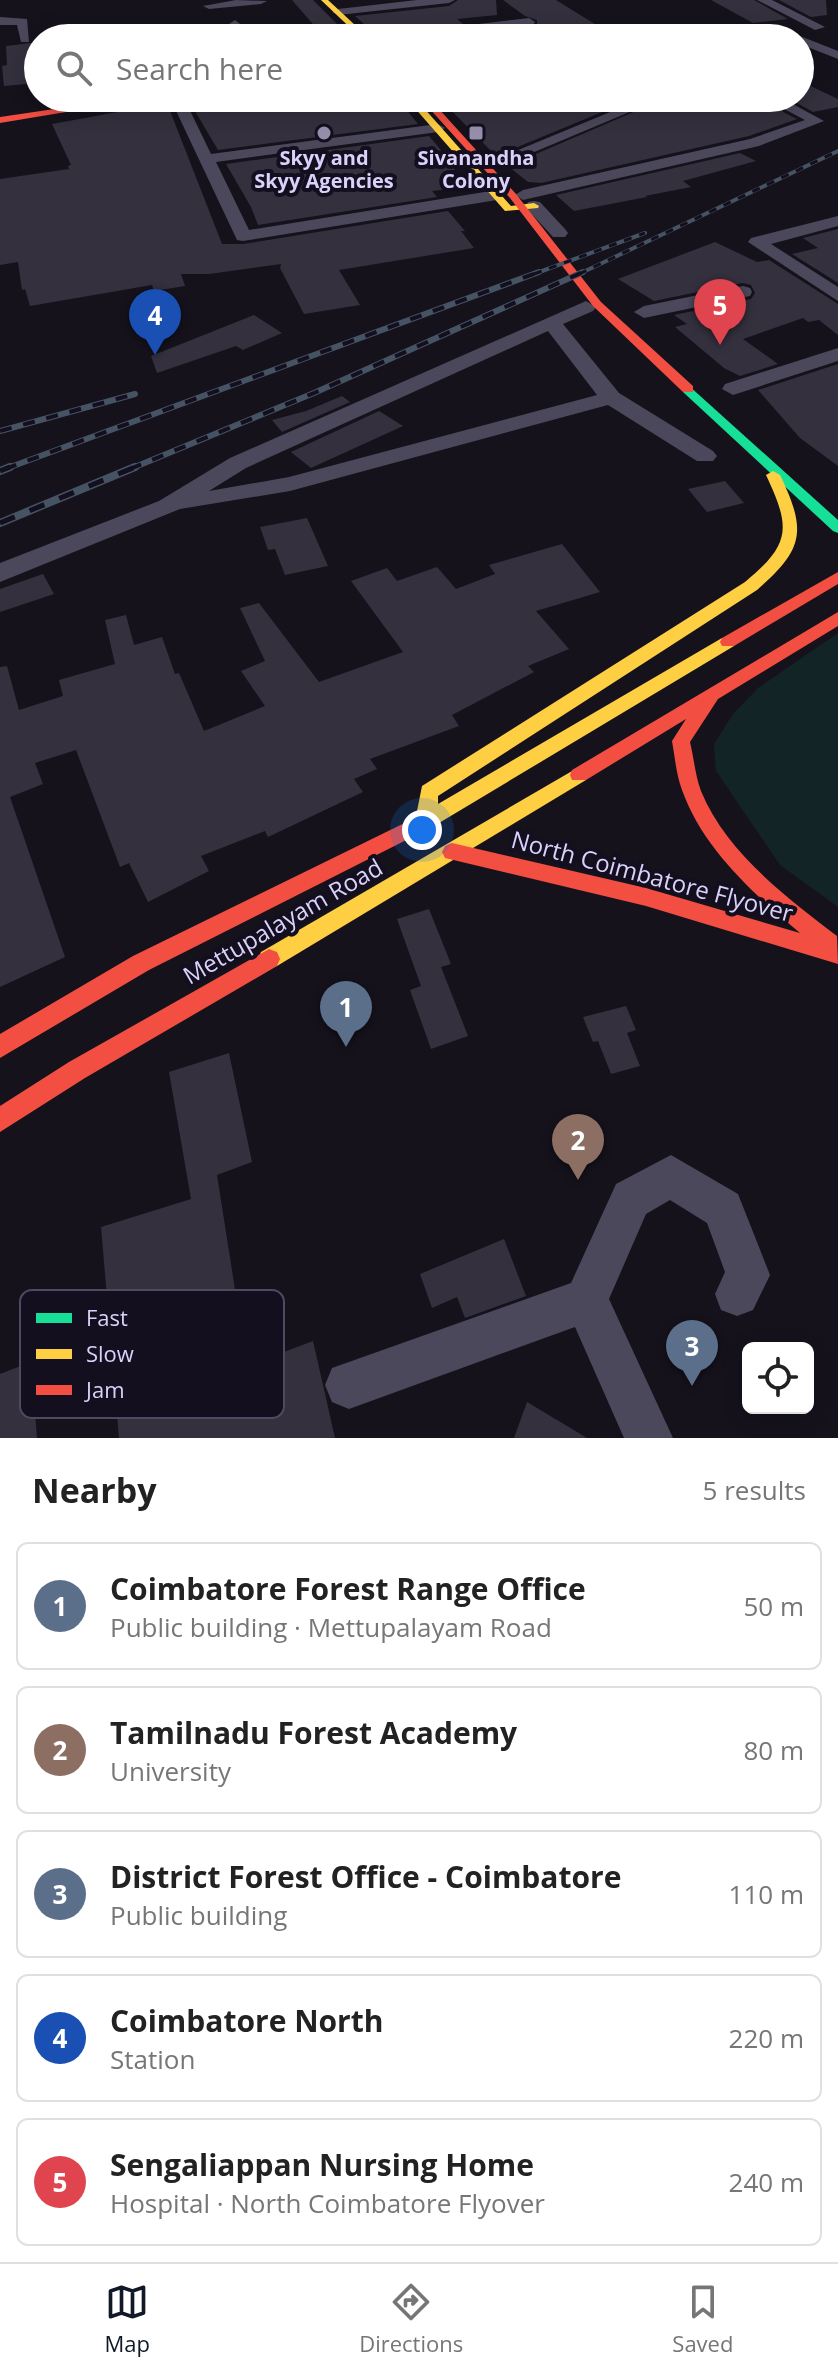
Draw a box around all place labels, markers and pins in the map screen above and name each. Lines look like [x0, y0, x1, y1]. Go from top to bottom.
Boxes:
marker: Skyy and Skyy Agencies [315, 124, 333, 142]
marker: Sivanandha Colony [467, 124, 485, 142]
place label: Skyy and Skyy Agencies [254, 144, 394, 194]
place label: Sivanandha Colony [418, 144, 534, 194]
pin: 5 [694, 279, 746, 345]
pin: 4 [129, 289, 181, 355]
pin: 1 [320, 981, 372, 1047]
pin: 2 [552, 1114, 604, 1180]
pin: 3 [666, 1320, 718, 1386]

